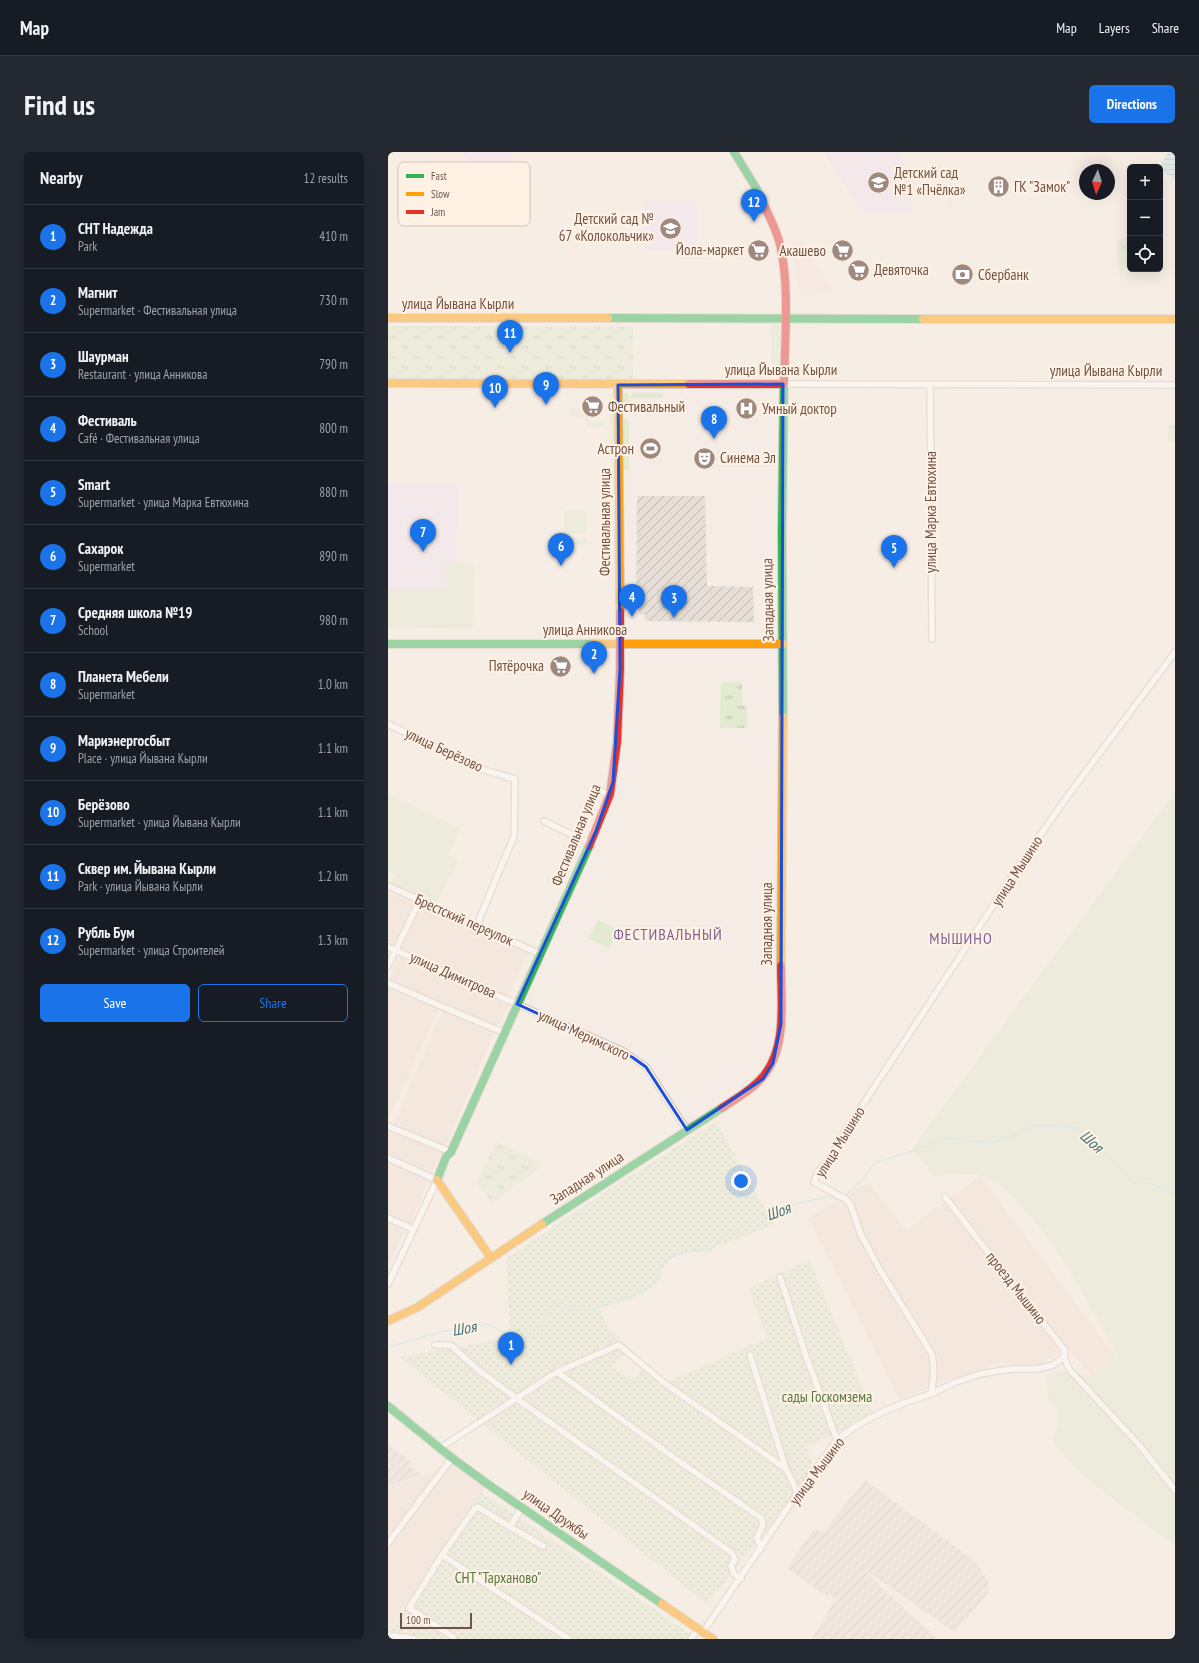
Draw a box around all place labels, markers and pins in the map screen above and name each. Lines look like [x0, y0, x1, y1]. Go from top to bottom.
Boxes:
place label: Детский сад №1 «Пчёлка» [894, 163, 966, 199]
school or university icon: Детский сад №1 «Пчёлка» [865, 169, 891, 195]
building icon: ГК "Замок" [985, 174, 1011, 200]
place label: ГК "Замок" [1014, 177, 1070, 196]
pin: 12 [741, 189, 767, 222]
place label: Детский сад № 67 «Колокольчик» [559, 209, 654, 245]
school or university icon: Детский сад № 67 «Колокольчик» [657, 215, 683, 241]
supermarket icon: Йола-маркет [746, 237, 772, 263]
supermarket icon: Акашево [829, 238, 855, 264]
place label: Йола-маркет [676, 240, 744, 259]
place label: Акашево [779, 241, 826, 260]
supermarket icon: Девяточка [846, 257, 872, 283]
place label: Девяточка [874, 260, 929, 279]
bank icon: Сбербанк [949, 262, 975, 288]
place label: Сбербанк [978, 265, 1029, 284]
pin: 11 [497, 320, 523, 353]
pin: 9 [533, 372, 559, 405]
pin: 10 [482, 375, 508, 408]
supermarket icon: Фестивальный [580, 394, 606, 420]
hospital icon: Умный доктор [733, 396, 759, 422]
place label: Фестивальный [608, 397, 685, 416]
place label: Умный доктор [762, 399, 837, 418]
pin: 8 [701, 406, 727, 439]
sports icon: Астрон [637, 436, 663, 462]
place label: Астрон [598, 439, 634, 458]
theatre icon: Синема Эл [691, 445, 717, 471]
place label: Синема Эл [720, 448, 776, 467]
pin: 7 [410, 519, 436, 552]
pin: 6 [548, 533, 574, 566]
pin: 5 [881, 535, 907, 568]
pin: 4 [619, 584, 645, 617]
pin: 3 [661, 585, 687, 618]
pin: 2 [581, 641, 607, 674]
supermarket icon: Пятёрочка [547, 653, 573, 679]
place label: Пятёрочка [489, 656, 544, 675]
pin: 1 [498, 1332, 524, 1365]

